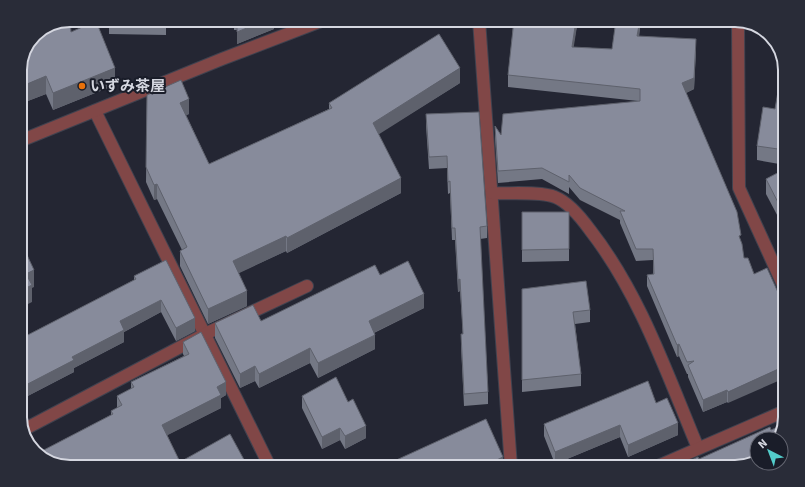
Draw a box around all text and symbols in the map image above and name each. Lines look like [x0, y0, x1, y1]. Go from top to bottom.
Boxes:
place label: いずみ茶屋 [90, 77, 165, 95]
marker: いずみ茶屋 [77, 81, 87, 91]
north arrow [749, 431, 789, 471]
text: N [755, 437, 770, 451]

